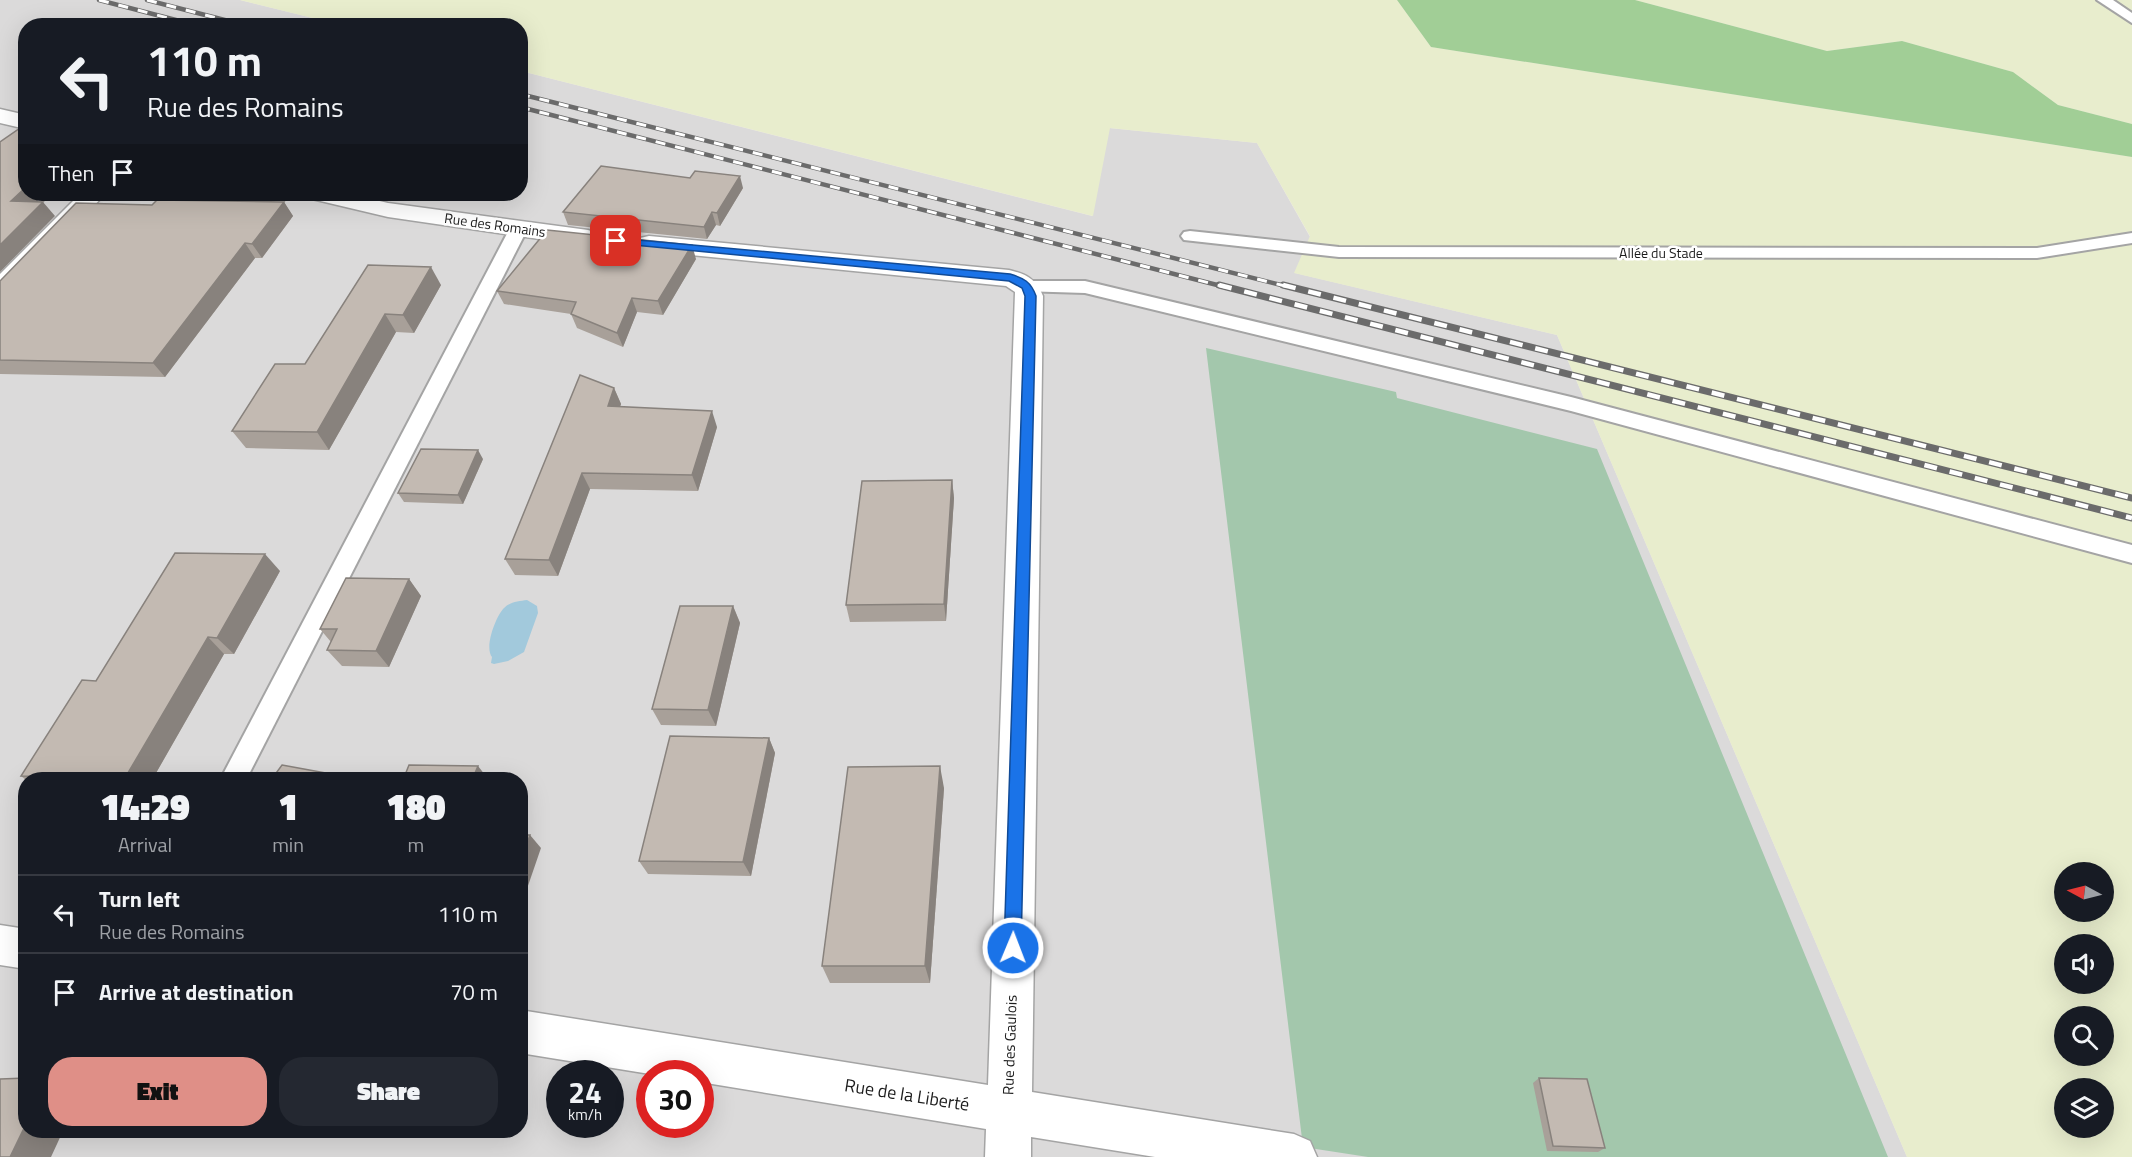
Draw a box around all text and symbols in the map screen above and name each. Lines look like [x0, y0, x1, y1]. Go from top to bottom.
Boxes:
text: 110 m [147, 28, 262, 92]
icon: left [48, 42, 126, 120]
text: Rue des Romains [147, 86, 344, 127]
text: Then [48, 156, 94, 190]
icon: arrive [106, 156, 139, 189]
street label: Rue des Romains [443, 207, 547, 242]
pin [590, 215, 641, 266]
icon: arrive [599, 224, 632, 257]
street label: Allée du Stade [1619, 242, 1703, 263]
text: 14:29 [100, 779, 190, 834]
text: 1 [278, 779, 298, 834]
text: 180 [386, 779, 446, 834]
text: Arrival [118, 829, 172, 860]
text: min [272, 829, 304, 860]
text: m [408, 829, 424, 860]
north arrow [2054, 862, 2114, 922]
map controls [2054, 862, 2114, 1138]
text: Turn left [99, 882, 180, 916]
text: 110 m [438, 897, 498, 931]
icon: left [48, 898, 81, 931]
text: Rue des Romains [99, 916, 245, 947]
position arrow [981, 916, 1045, 980]
button: sound [2054, 934, 2114, 994]
text: Arrive at destination [99, 975, 294, 1009]
text: 70 m [450, 975, 498, 1009]
icon: arrive [48, 976, 81, 1009]
street label: Rue des Gaulois [996, 994, 1023, 1095]
button: search [2054, 1006, 2114, 1066]
button: Exit [48, 1057, 267, 1126]
button: Share [279, 1057, 498, 1126]
speed limit sign: 30 [636, 1060, 714, 1138]
text: 24 [568, 1069, 602, 1115]
street label: Rue de la Liberté [843, 1071, 971, 1118]
button: layers [2054, 1078, 2114, 1138]
text: km/h [568, 1103, 602, 1126]

